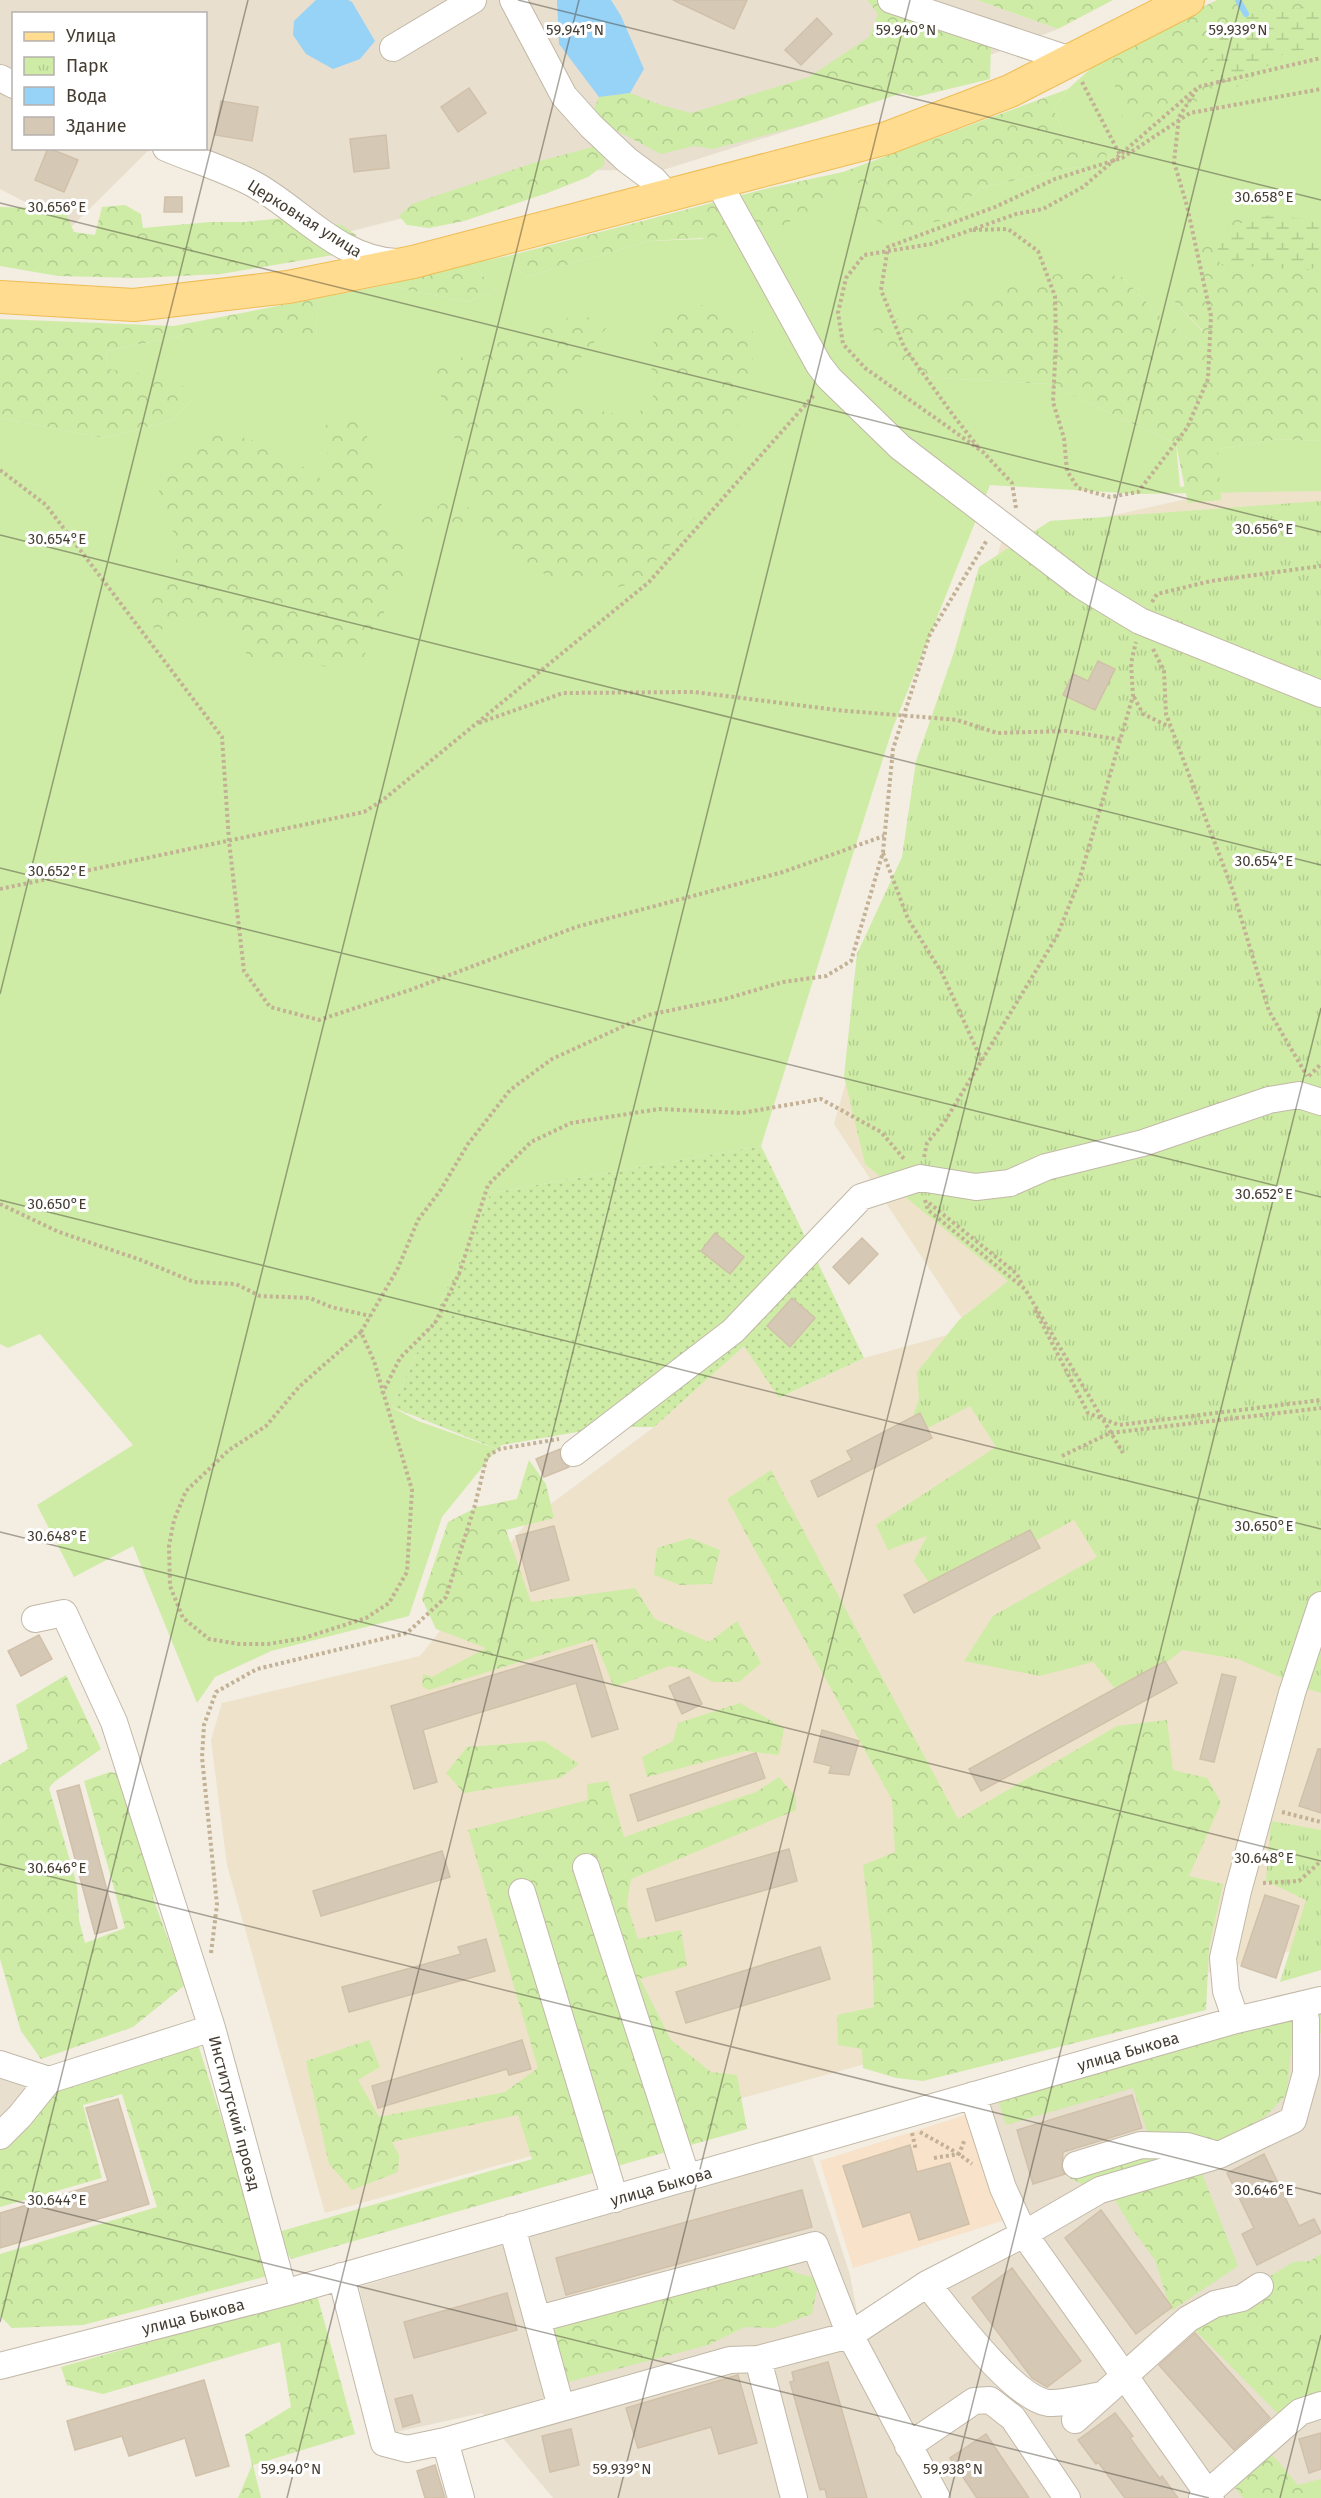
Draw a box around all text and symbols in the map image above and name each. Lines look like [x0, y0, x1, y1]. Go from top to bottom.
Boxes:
legend [12, 12, 207, 150]
text: 59.941°N [546, 21, 604, 39]
text: 59.940°N [876, 21, 936, 39]
text: 59.939°N [1208, 21, 1268, 39]
text: Улица [66, 25, 116, 47]
text: Парк [66, 55, 109, 77]
text: Вода [66, 85, 107, 107]
text: Здание [66, 115, 127, 137]
street label: Церковная улица [244, 176, 365, 261]
text: 30.658°E [1235, 188, 1293, 206]
text: 30.656°E [28, 198, 86, 216]
text: 30.656°E [1235, 520, 1293, 538]
text: 30.654°E [28, 530, 86, 548]
text: 30.654°E [1235, 852, 1293, 870]
text: 30.652°E [28, 862, 86, 880]
text: 30.652°E [1235, 1185, 1293, 1203]
text: 30.650°E [28, 1195, 86, 1213]
text: 30.650°E [1235, 1517, 1293, 1535]
text: 30.648°E [27, 1527, 87, 1545]
text: 30.648°E [1234, 1849, 1294, 1867]
text: 30.646°E [28, 1859, 87, 1877]
street label: улица Быкова [1075, 2028, 1181, 2075]
street label: Институтский проезд [205, 2034, 264, 2193]
street label: улица Быкова [608, 2163, 714, 2210]
text: 30.646°E [1235, 2181, 1294, 2199]
text: 30.644°E [27, 2191, 87, 2209]
street label: улица Быкова [140, 2295, 246, 2338]
text: 59.940°N [261, 2460, 321, 2478]
text: 59.939°N [592, 2460, 652, 2478]
text: 59.938°N [923, 2460, 983, 2478]

